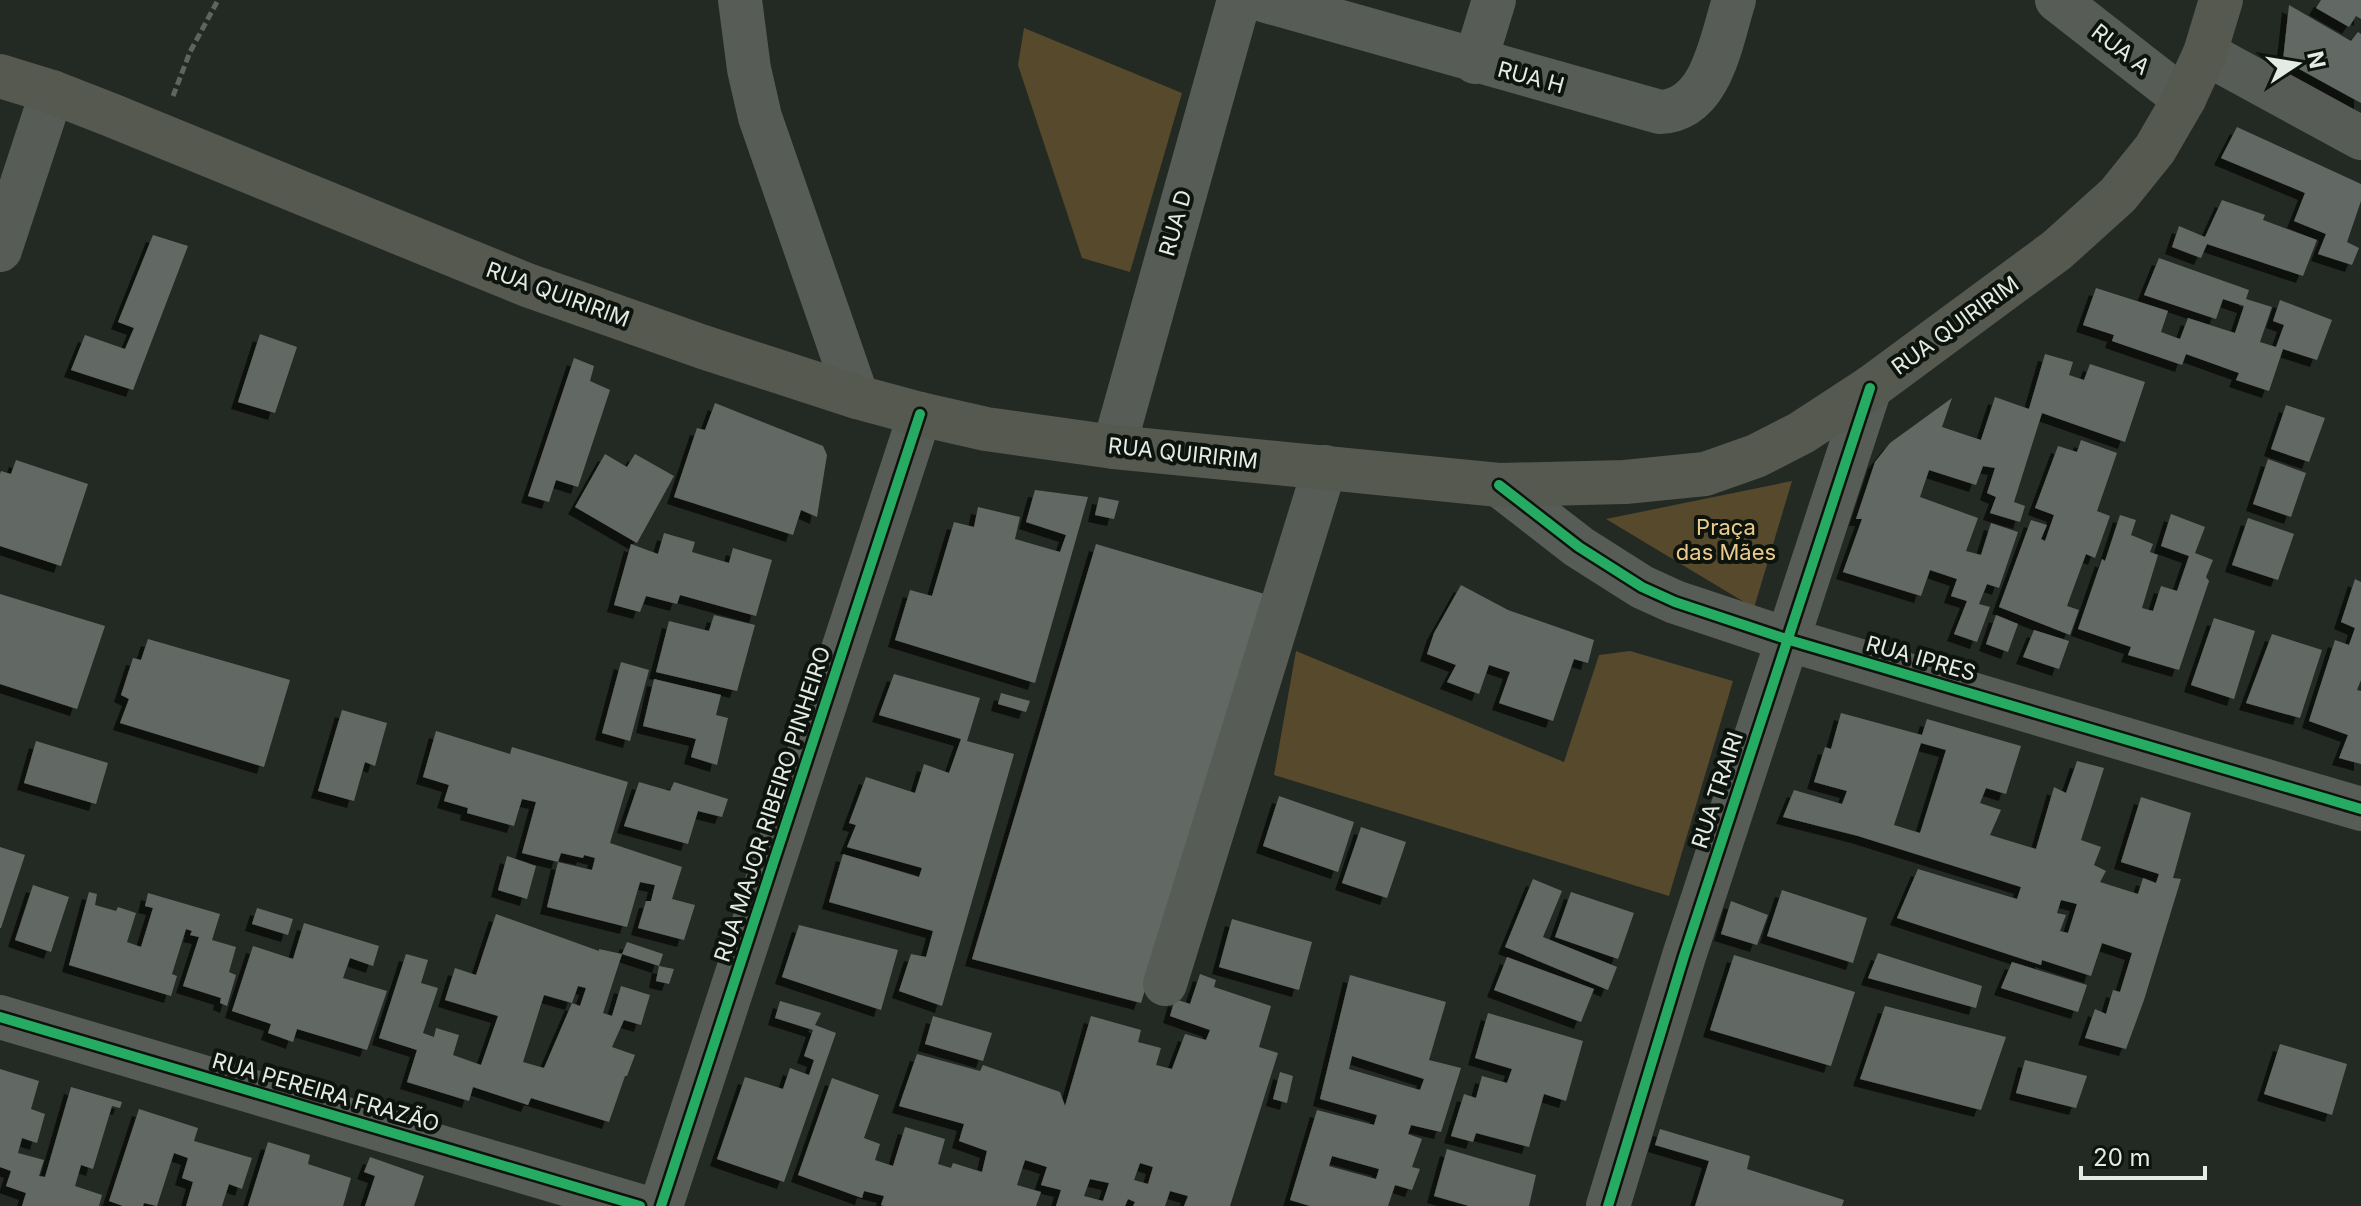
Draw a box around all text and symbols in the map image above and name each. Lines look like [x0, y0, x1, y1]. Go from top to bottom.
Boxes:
street label: RUA A [2087, 18, 2155, 80]
north arrow [2257, 24, 2337, 104]
text: N [2302, 49, 2331, 71]
street label: RUA H [1495, 56, 1567, 98]
street label: RUA D [1153, 187, 1197, 259]
street label: RUA QUIRIRIM [483, 256, 633, 332]
street label: RUA QUIRIRIM [1886, 270, 2024, 380]
street label: RUA QUIRIRIM [1107, 432, 1259, 474]
park label: Praça das Mães [1676, 514, 1776, 565]
street label: RUA IPRES [1863, 630, 1979, 686]
street label: RUA MAJOR RIBEIRO PINHEIRO [709, 643, 835, 965]
street label: RUA TRAIRI [1686, 728, 1748, 852]
street label: RUA PEREIRA FRAZÃO [209, 1047, 443, 1137]
scale bar [2081, 1130, 2205, 1180]
text: 20 m [2093, 1143, 2151, 1172]

